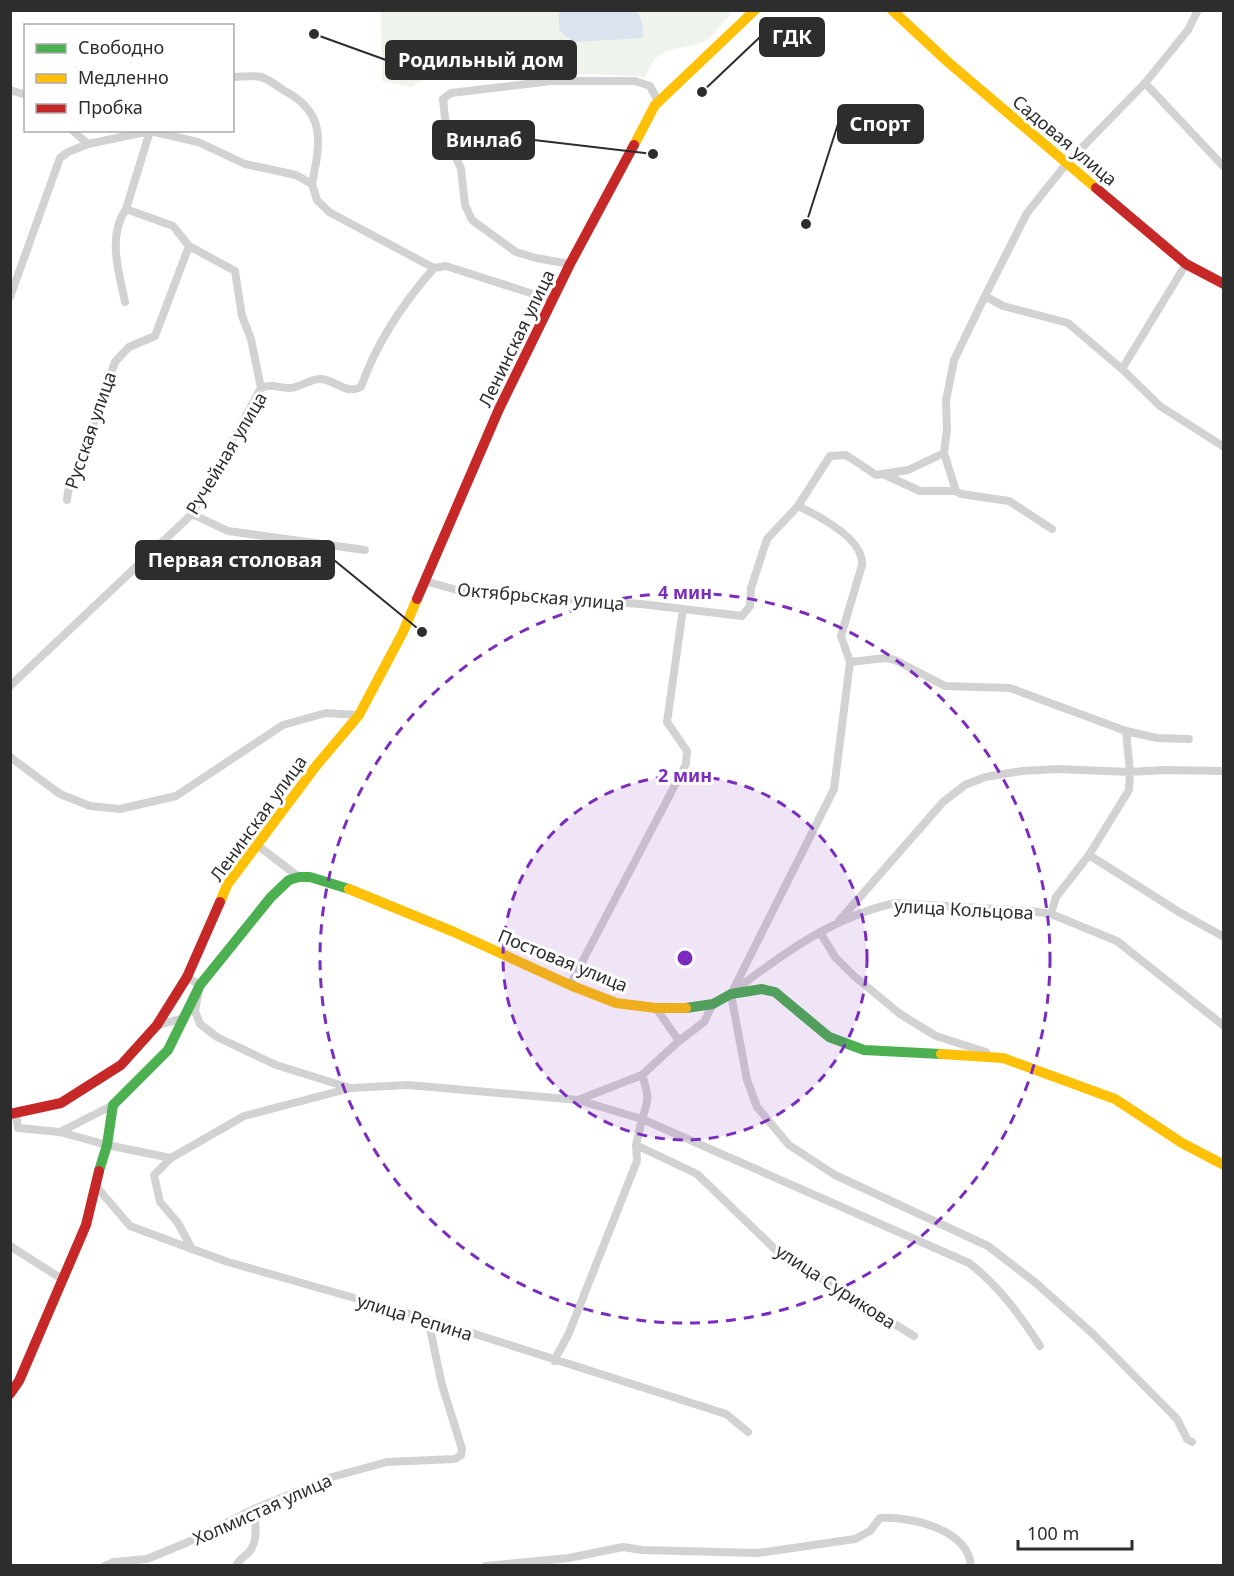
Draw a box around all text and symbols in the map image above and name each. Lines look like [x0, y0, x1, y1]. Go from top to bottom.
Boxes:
callout: ГДК [760, 18, 824, 56]
text: ГДК [772, 23, 812, 50]
legend [24, 24, 234, 132]
text: Свободно [78, 35, 164, 59]
callout: Родильный дом [386, 41, 576, 79]
text: Родильный дом [398, 46, 564, 73]
text: Медленно [78, 65, 169, 89]
street label: Садовая улица [1008, 89, 1122, 191]
text: Пробка [78, 95, 143, 119]
callout: Спорт [838, 105, 923, 143]
text: Спорт [850, 110, 910, 137]
callout: Винлаб [433, 121, 534, 159]
text: Винлаб [446, 126, 522, 153]
street label: Ленинская улица [472, 265, 560, 411]
street label: Русская улица [59, 368, 121, 492]
street label: Ручейная улица [180, 387, 272, 519]
callout: Первая столовая [136, 541, 334, 579]
text: Первая столовая [148, 546, 322, 573]
street label: Октябрьская улица [456, 577, 626, 615]
text: 4 мин [658, 580, 712, 604]
street label: Ленинская улица [204, 750, 312, 886]
text: 2 мин [658, 763, 712, 787]
street label: улица Кольцова [894, 893, 1034, 925]
street label: Постовая улица [495, 923, 631, 997]
centre of rings [675, 948, 695, 968]
street label: улица Сурикова [771, 1238, 901, 1334]
street label: улица Репина [354, 1288, 476, 1346]
street label: Холмистая улица [189, 1468, 335, 1550]
scale bar [1018, 1513, 1132, 1551]
text: 100 m [1027, 1521, 1079, 1545]

